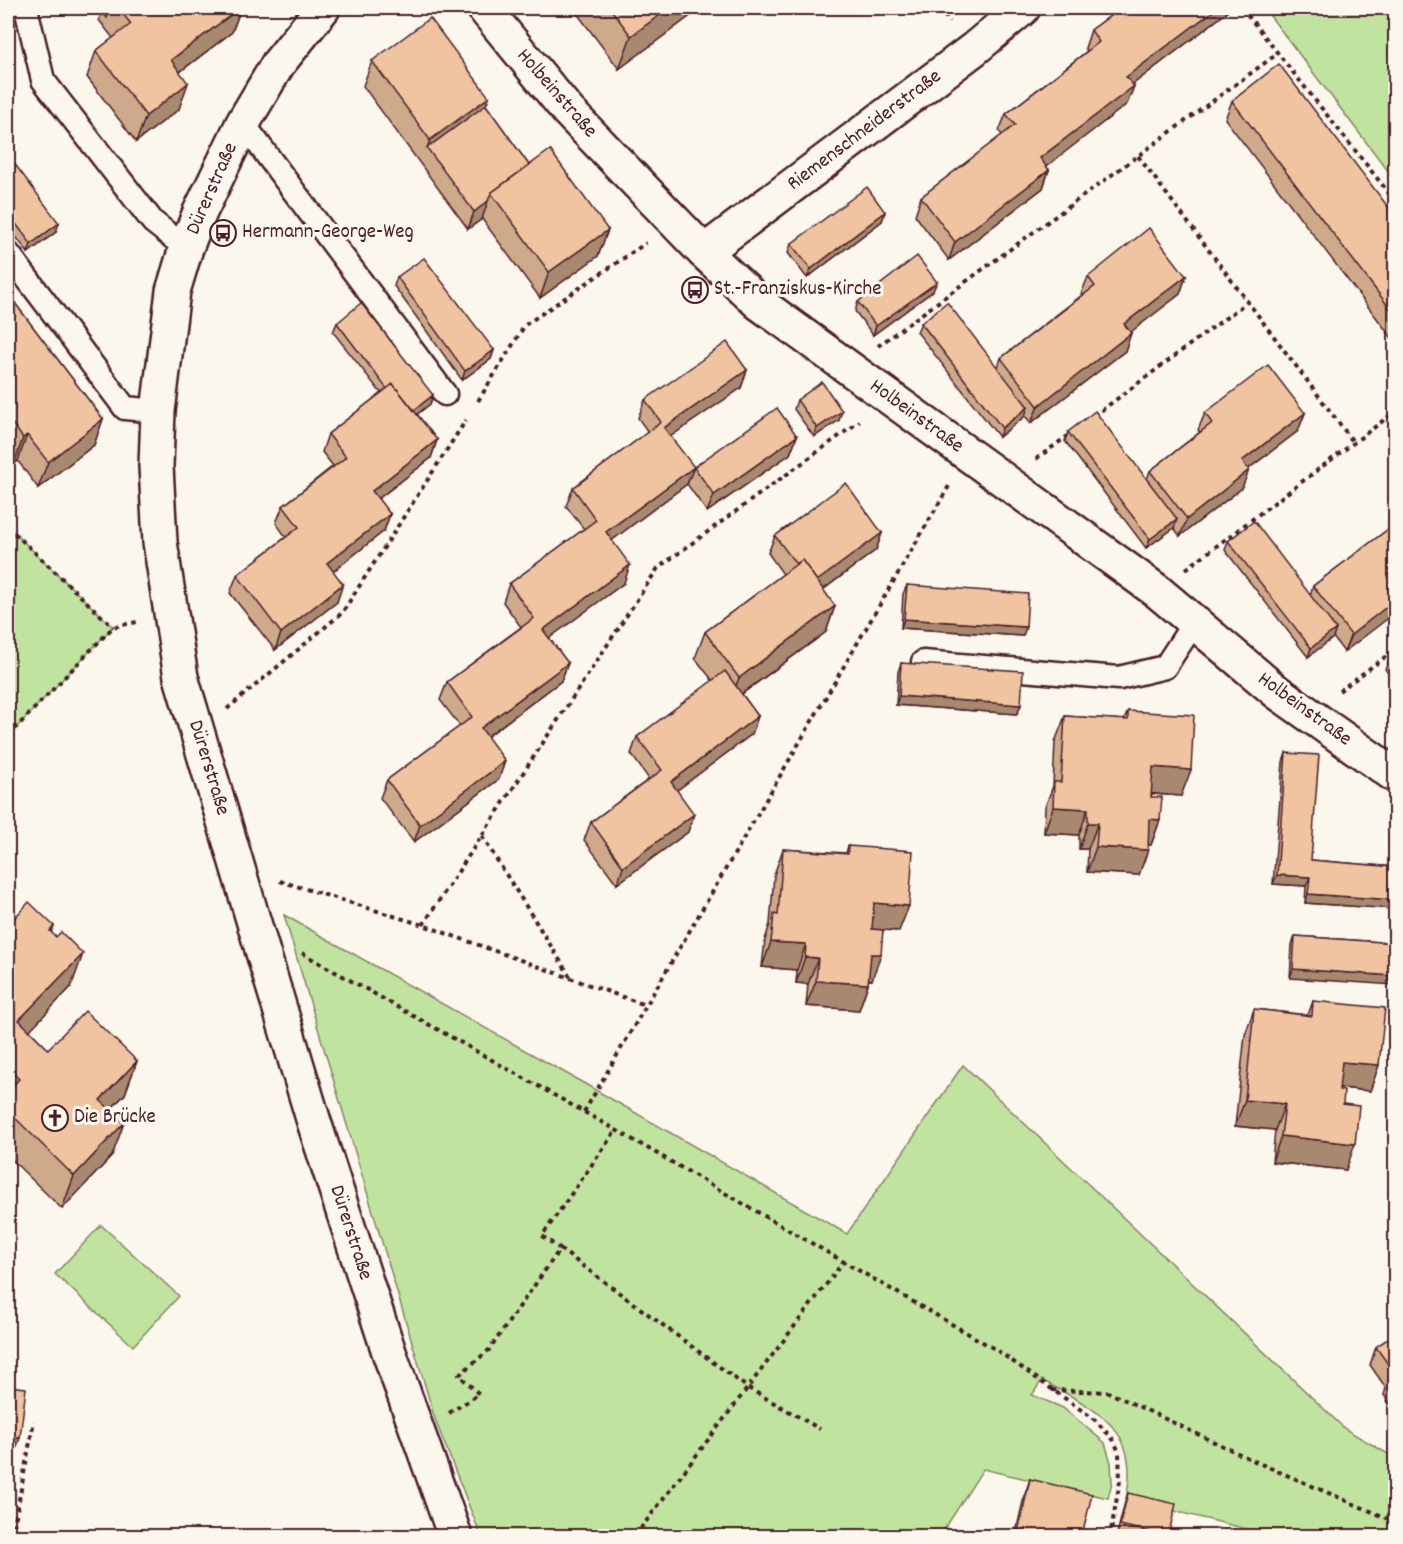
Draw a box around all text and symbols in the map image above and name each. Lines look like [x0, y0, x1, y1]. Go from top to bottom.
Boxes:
street label: Holbeinstraße [508, 42, 604, 146]
street label: Riemenschneiderstraße [781, 63, 949, 199]
street label: Dürerstraße [179, 138, 247, 240]
bus stop icon: Hermann-George-Weg [208, 218, 238, 248]
place label: Hermann-George-Weg [242, 218, 414, 248]
bus stop icon: St.-Franziskus-Kirche [680, 275, 710, 305]
place label: St.-Franziskus-Kirche [714, 275, 881, 305]
street label: Holbeinstraße [863, 372, 969, 462]
street label: Holbeinstraße [1251, 665, 1357, 755]
street label: Dürerstraße [179, 717, 237, 819]
church icon: Die Brücke [40, 1103, 70, 1133]
place label: Die Brücke [74, 1103, 156, 1133]
street label: Dürerstraße [321, 1182, 379, 1284]

